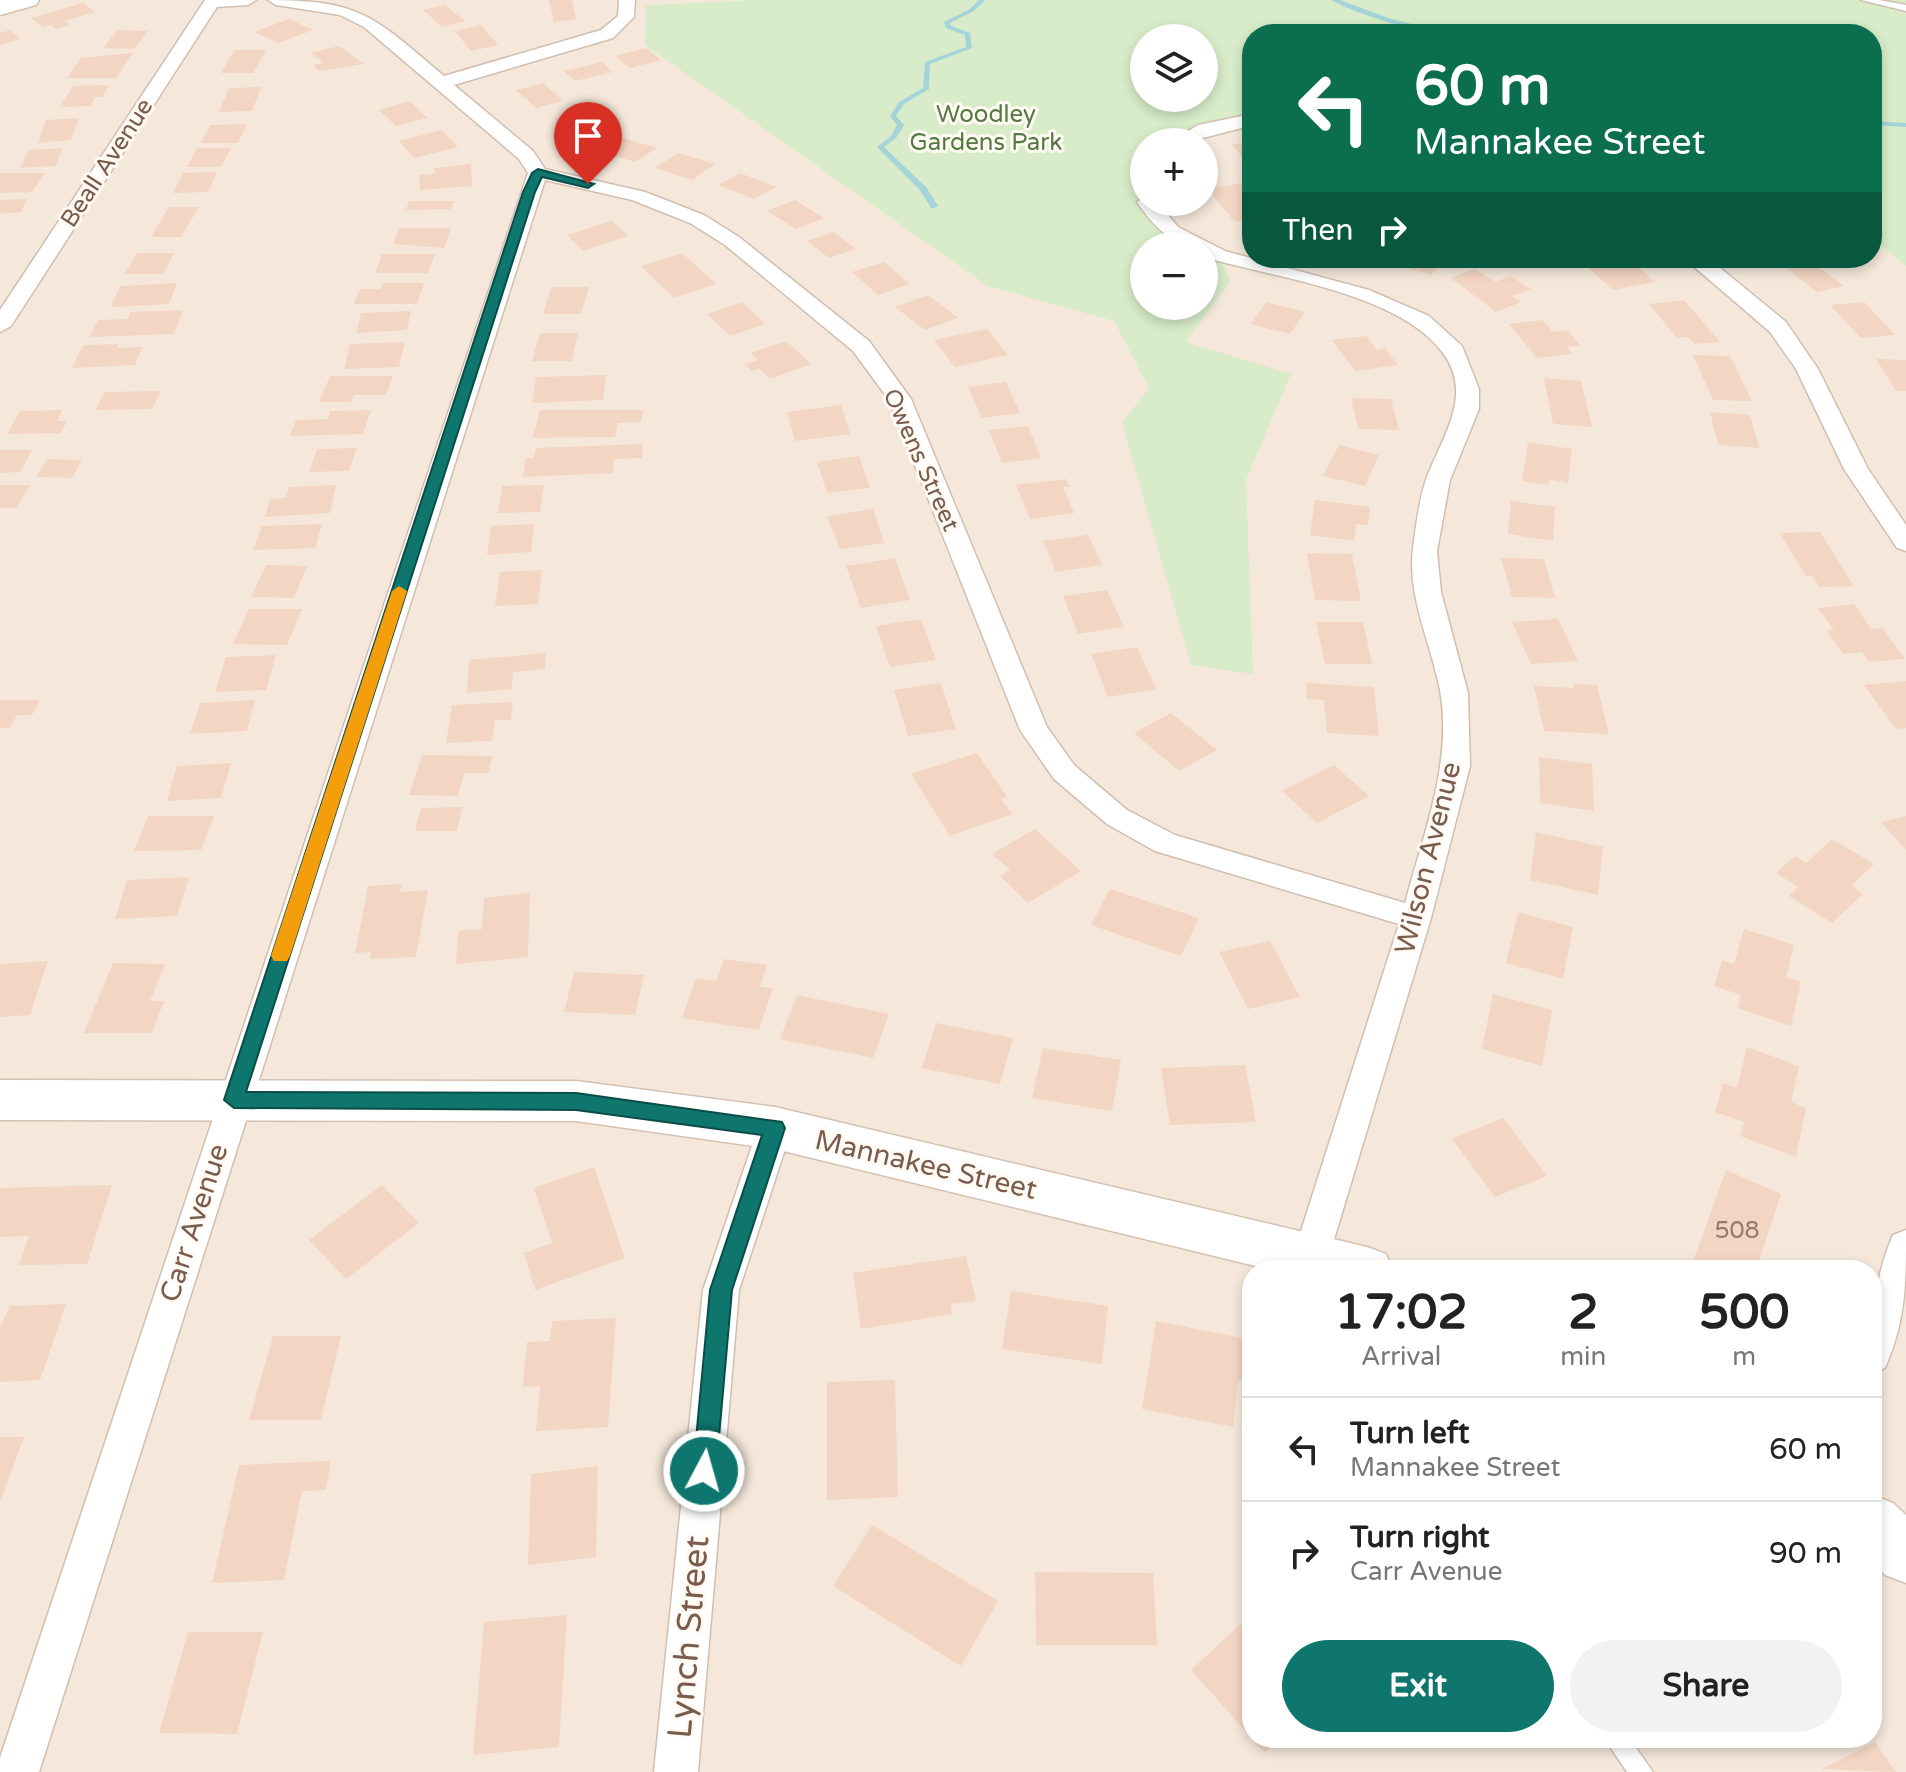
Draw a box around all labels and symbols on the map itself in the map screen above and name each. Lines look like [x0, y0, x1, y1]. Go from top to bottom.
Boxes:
street label: Beall Avenue [55, 93, 159, 233]
park label: Woodley Gardens Park [910, 100, 1062, 157]
pin [554, 102, 622, 184]
street label: Owens Street [877, 384, 965, 536]
street label: Wilson Avenue [1388, 758, 1468, 958]
street label: Mannakee Street [812, 1123, 1041, 1207]
street label: Carr Avenue [152, 1140, 236, 1306]
house number: 508 [1714, 1216, 1760, 1245]
position arrow [662, 1429, 746, 1513]
street label: Lynch Street [660, 1534, 718, 1740]

